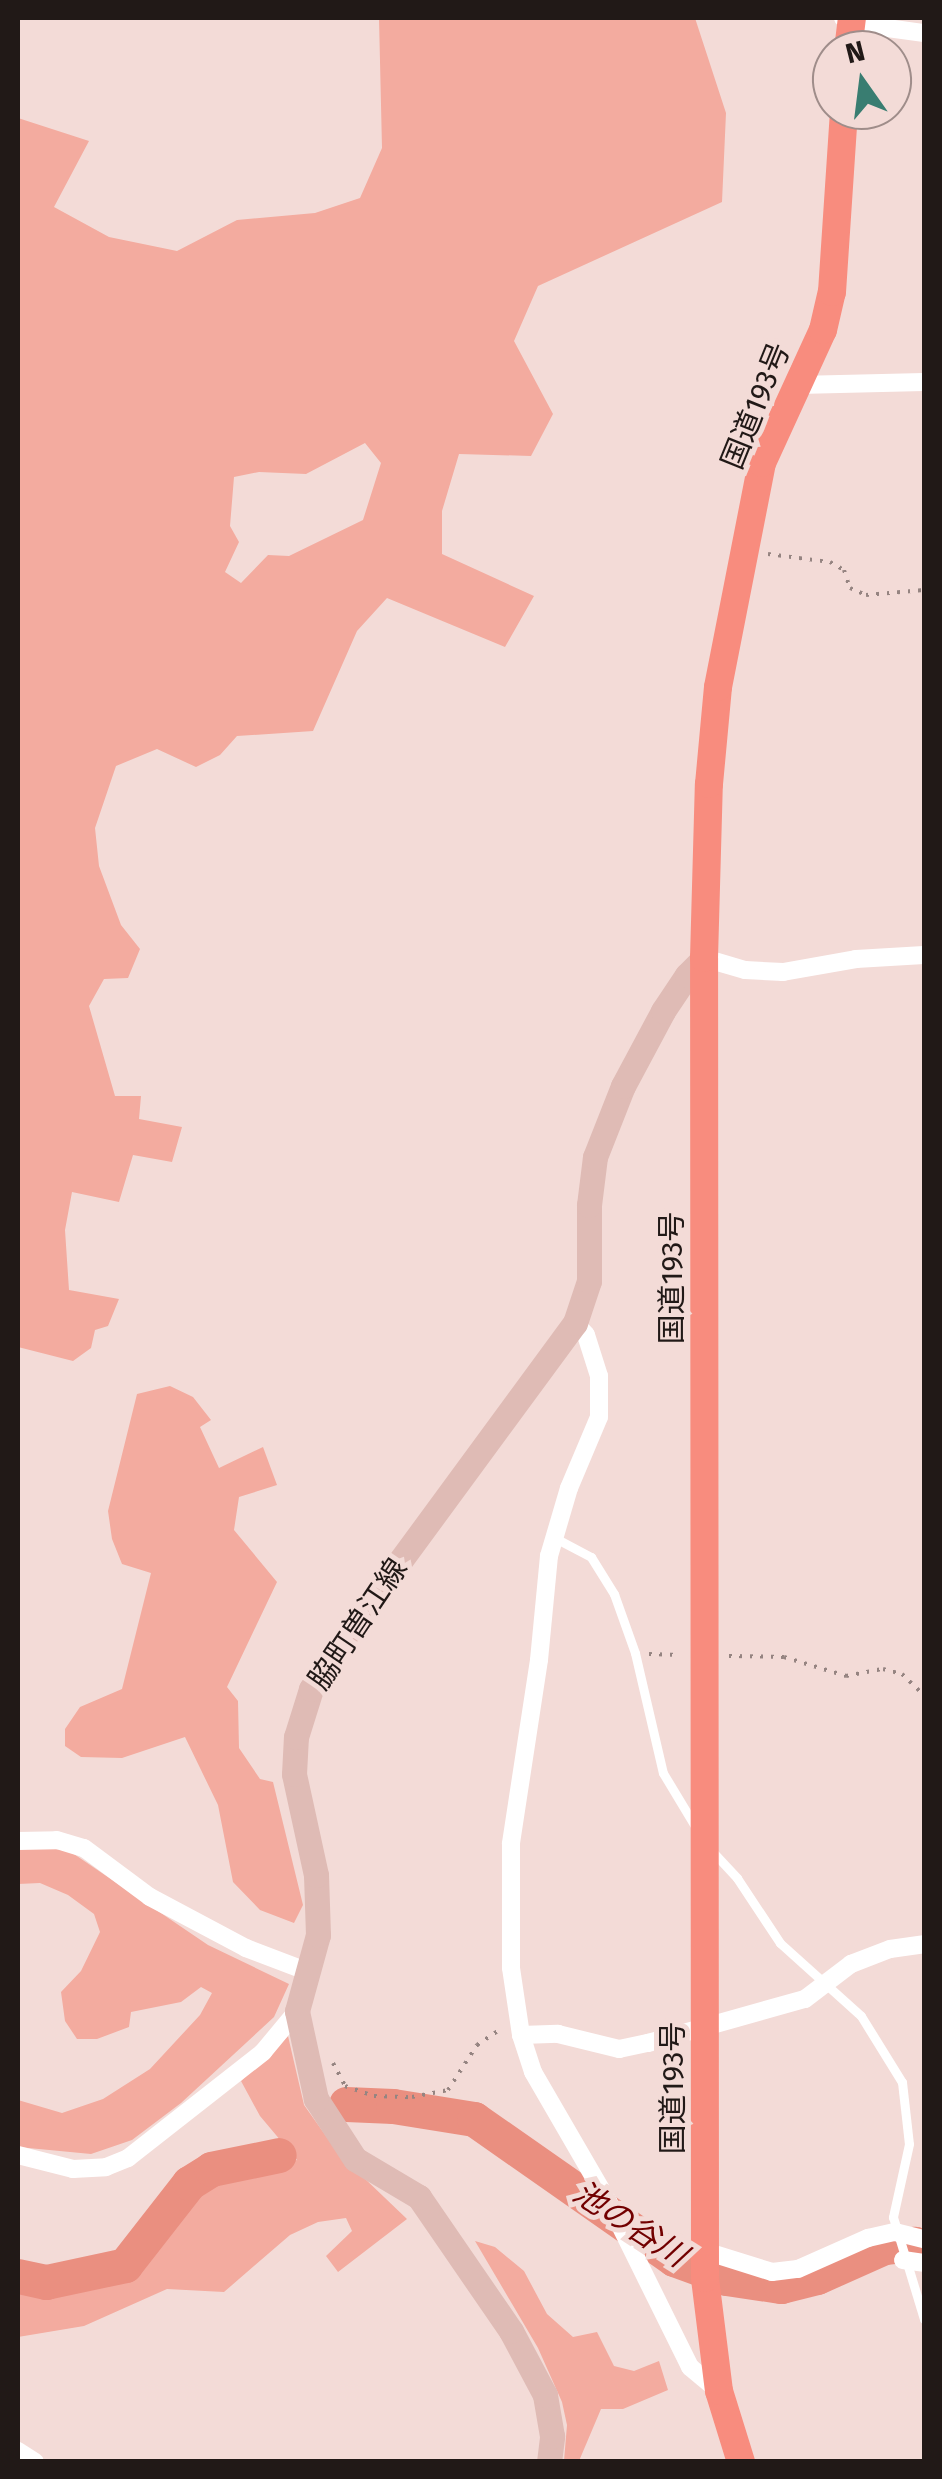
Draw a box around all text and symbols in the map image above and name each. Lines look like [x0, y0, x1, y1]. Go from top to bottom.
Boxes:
north arrow [812, 30, 912, 130]
text: N [842, 34, 868, 71]
street label: 国道193号 [714, 338, 798, 474]
street label: 国道193号 [654, 1211, 690, 1345]
street label: 脇町曽江線 [301, 1552, 415, 1696]
street label: 国道193号 [655, 2021, 691, 2155]
water label: 池の谷川 [566, 2173, 694, 2275]

